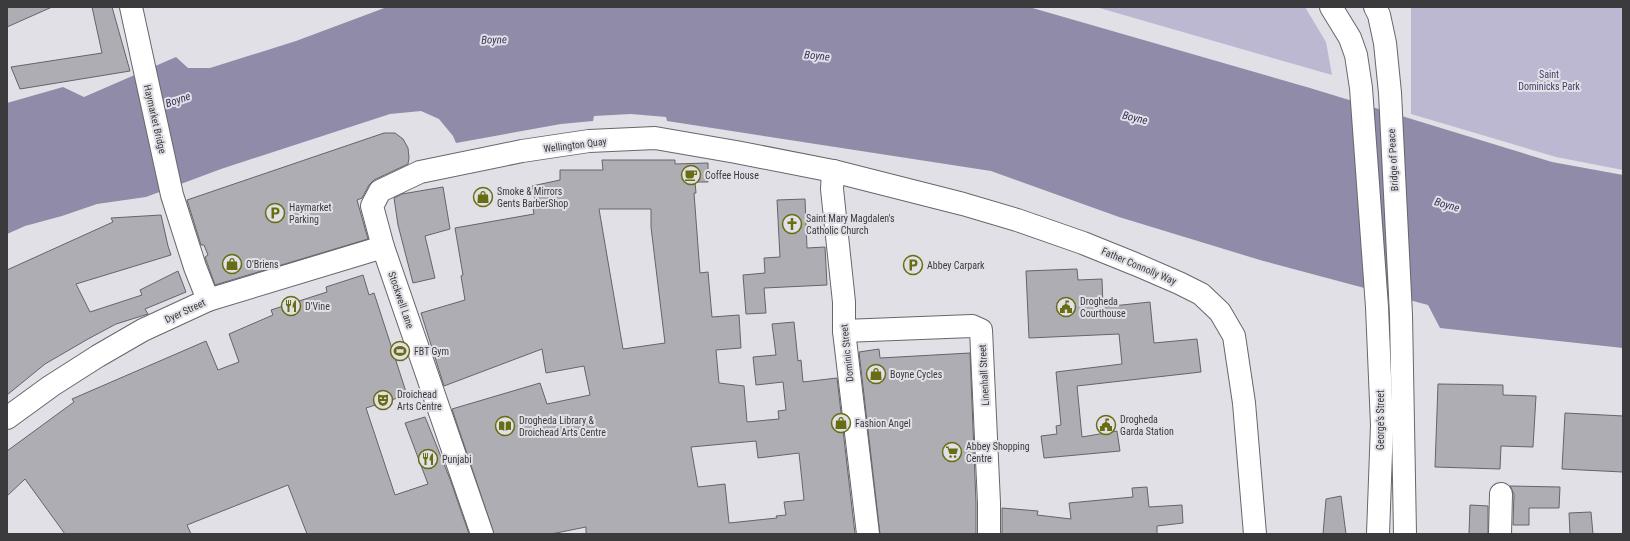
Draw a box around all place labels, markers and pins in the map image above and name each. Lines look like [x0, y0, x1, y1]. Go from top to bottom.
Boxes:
cafe icon: Coffee House [680, 164, 702, 186]
place label: Coffee House [705, 170, 759, 181]
shop icon: Smoke & Mirrors Gents BarberShop [472, 186, 494, 208]
place label: Smoke & Mirrors Gents BarberShop [497, 186, 568, 209]
parking icon: Haymarket Parking [264, 202, 286, 224]
place label: Haymarket Parking [289, 202, 332, 225]
church icon: Saint Mary Magdalen's Catholic Church [781, 213, 803, 235]
place label: Saint Mary Magdalen's Catholic Church [806, 213, 895, 236]
shop icon: O'Briens [221, 253, 243, 275]
parking icon: Abbey Carpark [902, 254, 924, 276]
place label: O'Briens [246, 259, 279, 270]
place label: Abbey Carpark [927, 260, 985, 271]
restaurant icon: D'Vine [280, 295, 302, 317]
public building icon: Drogheda Courthouse [1055, 296, 1077, 318]
place label: Drogheda Courthouse [1080, 296, 1126, 319]
place label: D'Vine [305, 301, 330, 312]
sports icon: FBT Gym [389, 340, 411, 362]
place label: FBT Gym [414, 346, 449, 357]
shop icon: Boyne Cycles [865, 363, 887, 385]
place label: Boyne Cycles [890, 369, 943, 380]
theatre icon: Droichead Arts Centre [372, 389, 394, 411]
place label: Droichead Arts Centre [397, 389, 442, 412]
shop icon: Fashion Angel [830, 412, 852, 434]
public building icon: Drogheda Garda Station [1095, 414, 1117, 436]
place label: Drogheda Garda Station [1120, 414, 1174, 437]
library icon: Drogheda Library & Droichead Arts Centre [494, 415, 516, 437]
place label: Drogheda Library & Droichead Arts Centre [519, 415, 606, 438]
place label: Fashion Angel [855, 418, 911, 429]
supermarket icon: Abbey Shopping Centre [941, 441, 963, 463]
place label: Abbey Shopping Centre [966, 441, 1030, 464]
restaurant icon: Punjabi [417, 448, 439, 470]
place label: Punjabi [442, 454, 471, 465]

